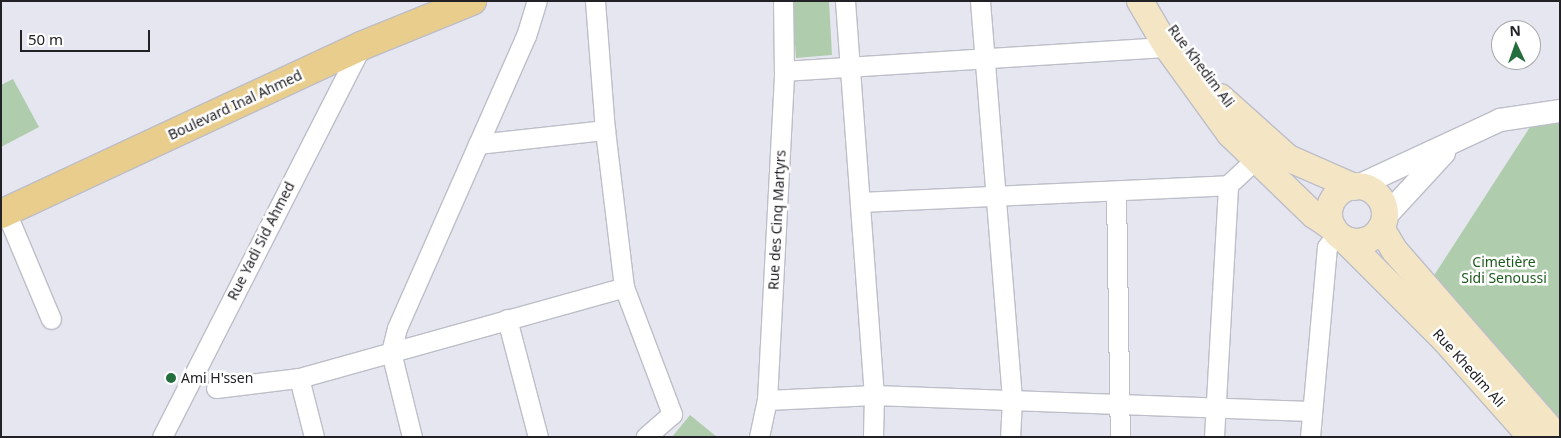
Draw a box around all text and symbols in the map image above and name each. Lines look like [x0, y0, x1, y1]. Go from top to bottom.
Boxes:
scale bar [22, 20, 152, 52]
north arrow [1491, 20, 1541, 70]
street label: Rue Khedim Ali [1164, 21, 1238, 111]
text: N [1509, 21, 1521, 40]
text: 50 m [28, 29, 63, 49]
street label: Boulevard Inal Ahmed [165, 67, 305, 143]
street label: Rue des Cinq Martyrs [765, 150, 789, 290]
street label: Rue Yadi Sid Ahmed [224, 179, 298, 303]
park label: Cimetière Sidi Senoussi [1461, 254, 1547, 286]
street label: Rue Khedim Ali [1430, 326, 1508, 410]
place label: Ami H'ssen [181, 370, 253, 386]
marker: Ami H'ssen [165, 372, 177, 384]

